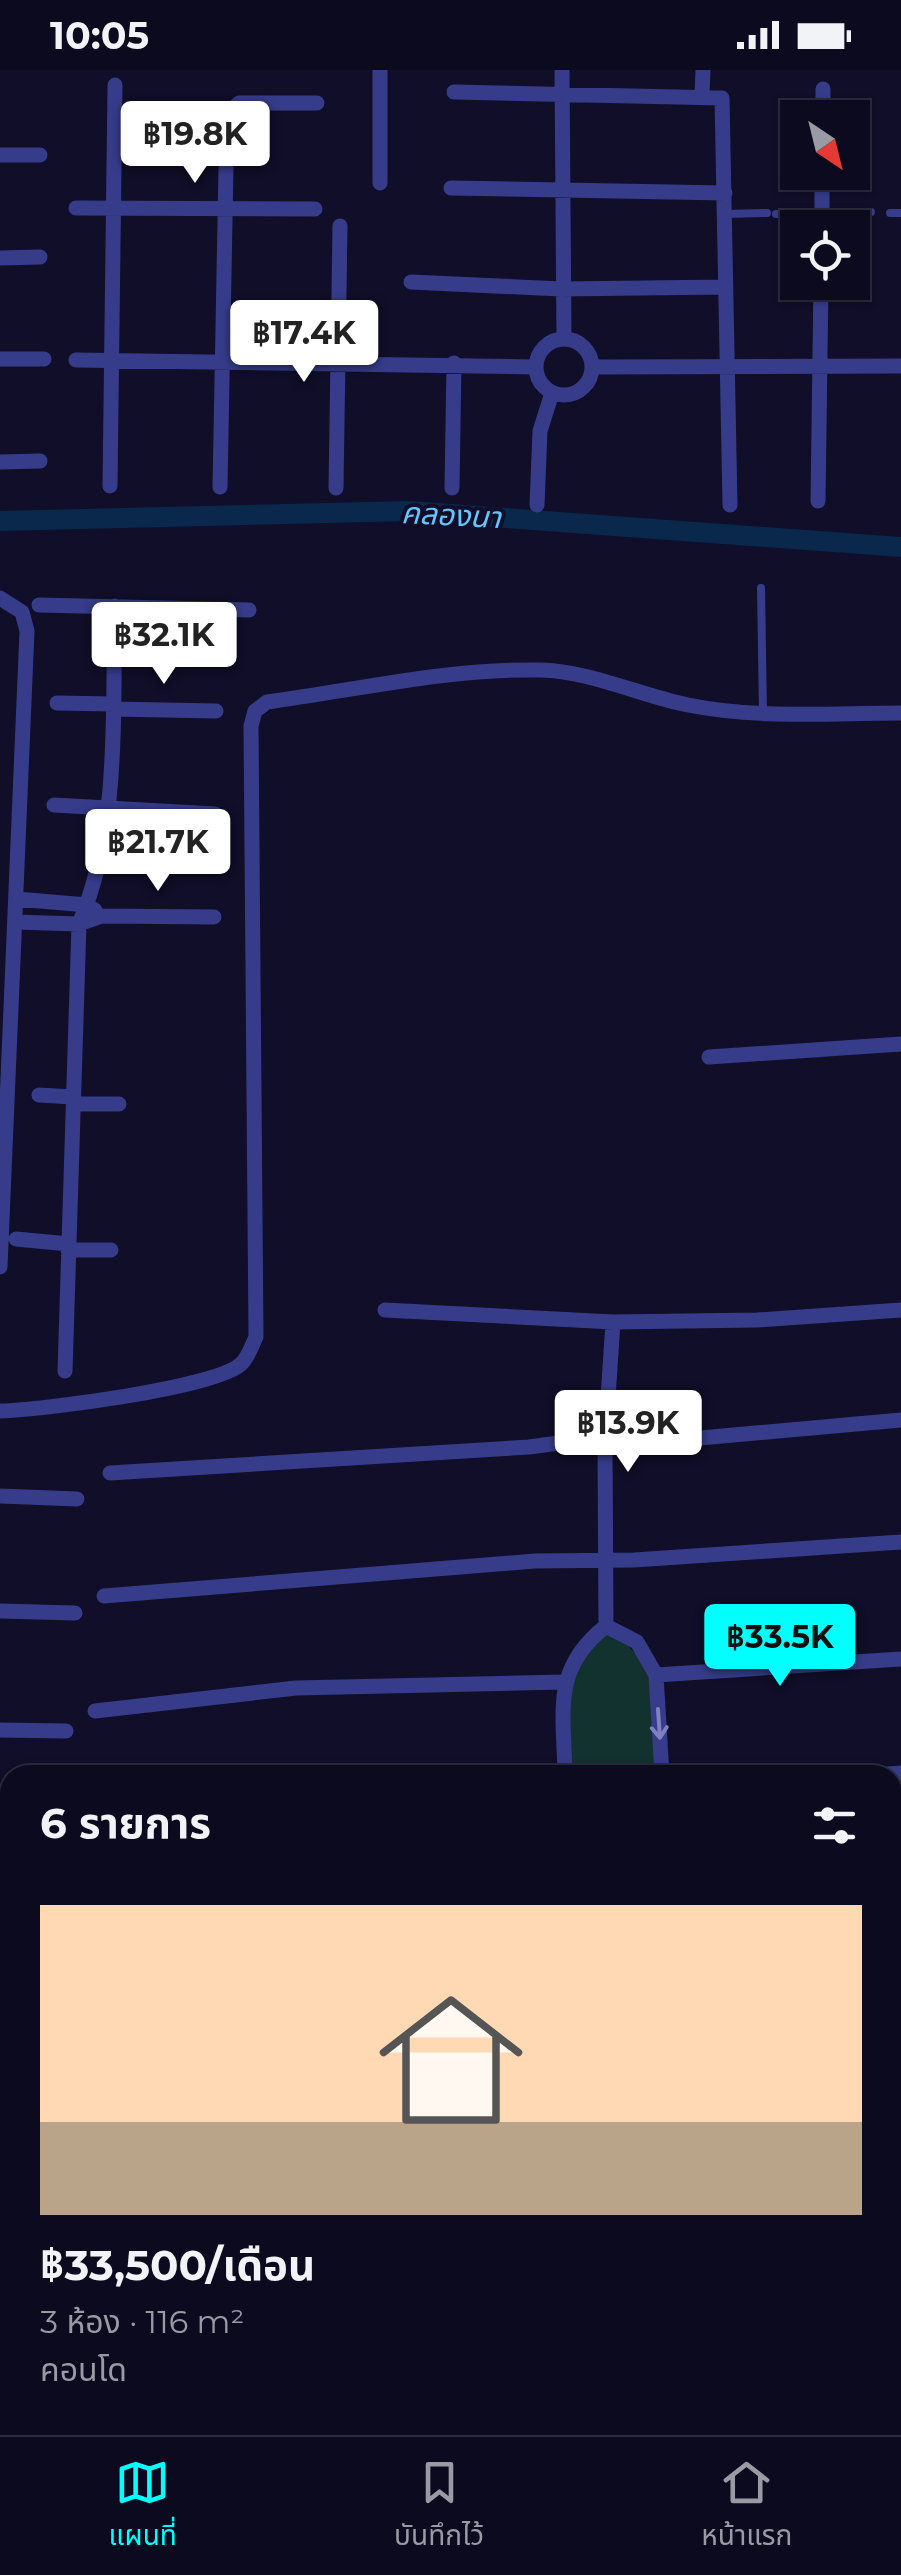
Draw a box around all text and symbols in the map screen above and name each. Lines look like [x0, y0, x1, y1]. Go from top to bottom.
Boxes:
text: 10:05 [50, 12, 149, 59]
north arrow [780, 100, 870, 190]
map controls [780, 100, 870, 300]
pin: ฿19.8K [114, 101, 276, 186]
text: ฿19.8K [143, 114, 247, 153]
button: locate [780, 210, 870, 300]
pin: ฿17.4K [223, 300, 385, 385]
text: ฿17.4K [252, 313, 356, 352]
water label: คลองนา [400, 494, 503, 536]
pin: ฿32.1K [83, 602, 245, 687]
text: ฿32.1K [114, 615, 214, 654]
pin: ฿21.7K [77, 809, 239, 894]
text: ฿21.7K [107, 822, 209, 861]
pin: ฿13.9K [547, 1390, 709, 1475]
text: ฿13.9K [577, 1403, 679, 1442]
pin: ฿33.5K [699, 1604, 861, 1689]
text: ฿33.5K [726, 1617, 834, 1656]
one-way arrow [650, 1707, 669, 1739]
text: 6 รายการ [40, 1797, 211, 1849]
icon: filters [807, 1798, 862, 1853]
icon: home [361, 1970, 541, 2150]
text: ฿33,500/เดือน [40, 2239, 315, 2291]
text: 3 ห้อง · 116 m² [40, 2302, 244, 2341]
text: คอนโด [40, 2350, 127, 2389]
tab: แผนที่ [109, 2455, 177, 2558]
tab: บันทึกไว้ [394, 2455, 484, 2558]
tab: หน้าแรก [701, 2455, 792, 2558]

